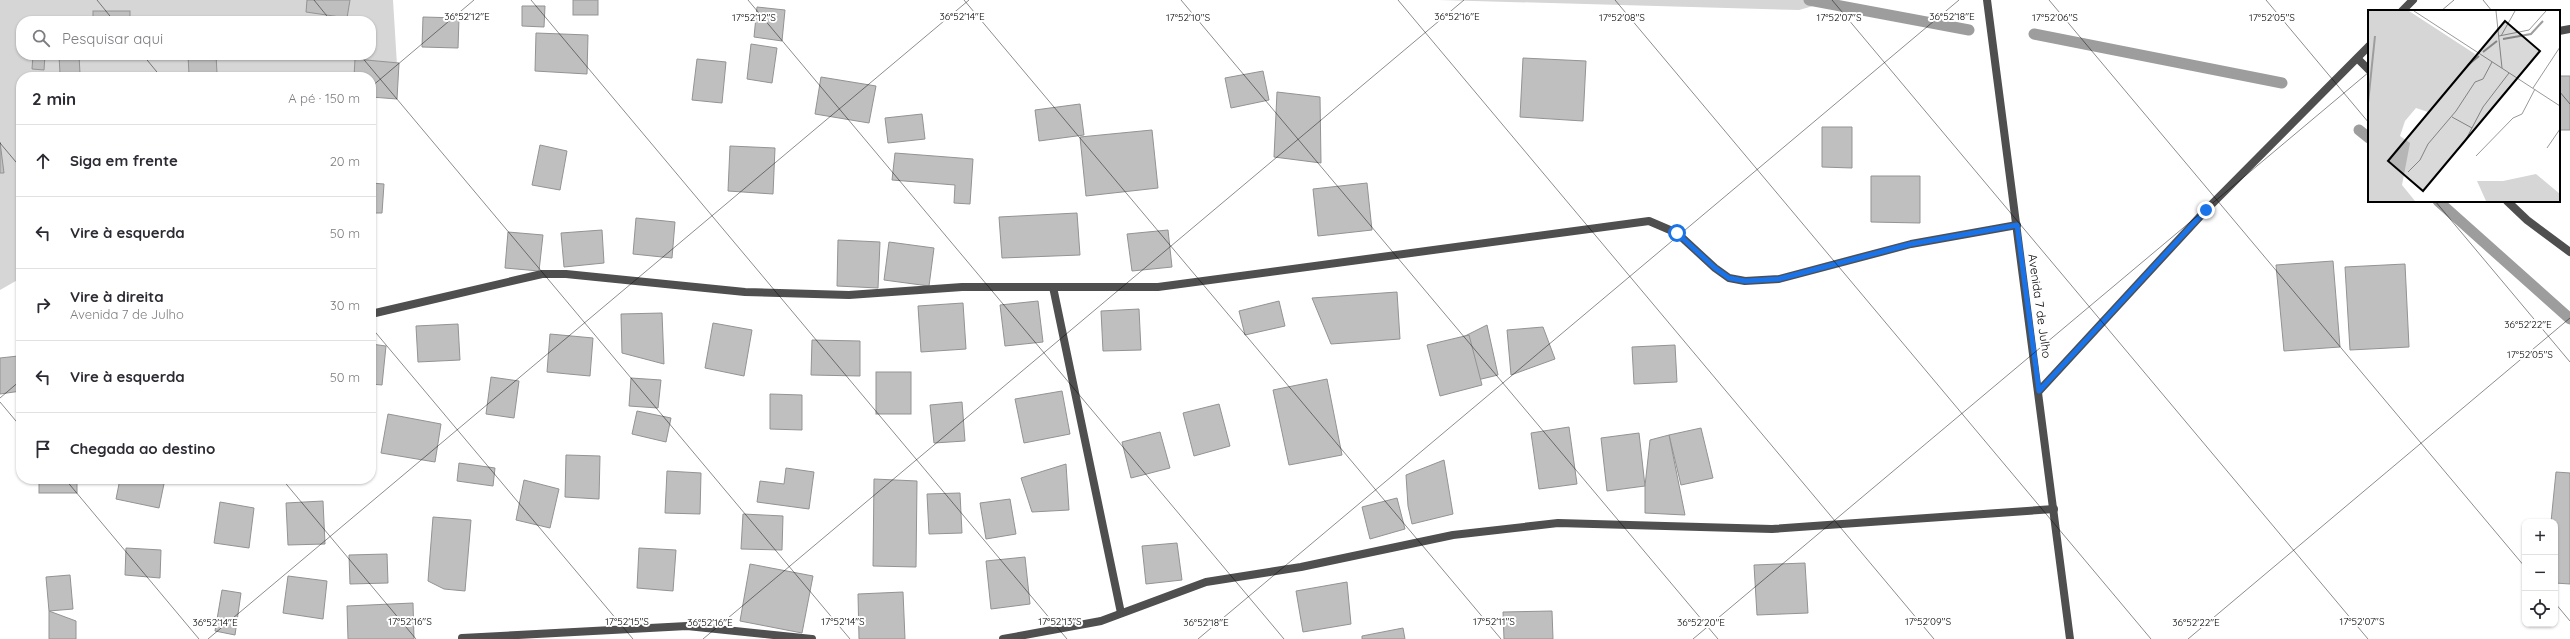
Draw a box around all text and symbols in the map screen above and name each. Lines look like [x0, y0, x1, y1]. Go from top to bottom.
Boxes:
text: 36°52'12"E [444, 10, 490, 23]
text: 36°52'14"E [939, 10, 985, 23]
text: 36°52'16"E [1434, 10, 1480, 23]
text: 36°52'18"E [1929, 10, 1975, 23]
inset map [2368, 10, 2560, 202]
text: 17°52'12"S [732, 11, 776, 24]
text: 17°52'10"S [1166, 11, 1210, 24]
text: 17°52'08"S [1599, 11, 1645, 24]
text: 17°52'07"S [1816, 11, 1862, 24]
text: 17°52'06"S [2032, 11, 2078, 24]
text: 17°52'05"S [2249, 11, 2295, 24]
search box [16, 16, 376, 60]
icon: search [30, 27, 52, 49]
text: Pesquisar aqui [62, 29, 163, 48]
text: 2 min [32, 88, 76, 109]
text: A pé · 150 m [288, 90, 360, 106]
icon: ahead [32, 150, 54, 172]
text: Siga em frente [70, 151, 178, 170]
text: 20 m [330, 153, 360, 169]
route end [2197, 201, 2215, 219]
icon: left [32, 222, 54, 244]
text: Vire à esquerda [70, 223, 185, 242]
route start [1668, 224, 1686, 242]
text: 50 m [330, 225, 360, 241]
street label: Avenida 7 de Julho [2025, 253, 2055, 359]
text: Vire à direita [70, 287, 164, 306]
icon: right [32, 294, 54, 316]
text: 30 m [330, 297, 360, 313]
text: Avenida 7 de Julho [70, 306, 184, 322]
text: 36°52'22"E [2504, 318, 2552, 331]
text: 17°52'05"S [2507, 348, 2553, 361]
icon: left [32, 366, 54, 388]
text: Vire à esquerda [70, 367, 185, 386]
text: 50 m [330, 369, 360, 385]
icon: arrive [32, 438, 54, 460]
text: Chegada ao destino [70, 439, 215, 458]
map controls [2522, 519, 2558, 627]
button: + [2522, 519, 2558, 555]
button: − [2522, 555, 2558, 591]
button: locate [2522, 591, 2558, 627]
text: 17°52'16"S [388, 615, 432, 628]
text: 17°52'15"S [605, 615, 649, 628]
text: 17°52'14"S [821, 615, 865, 628]
text: 17°52'13"S [1038, 615, 1082, 628]
text: 17°52'11"S [1473, 615, 1515, 628]
text: 17°52'09"S [1905, 615, 1951, 628]
text: 17°52'07"S [2339, 615, 2385, 628]
text: 36°52'14"E [192, 616, 238, 629]
text: 36°52'16"E [687, 616, 733, 629]
text: 36°52'18"E [1183, 616, 1229, 629]
text: 36°52'20"E [1677, 616, 1725, 629]
text: 36°52'22"E [2172, 616, 2220, 629]

